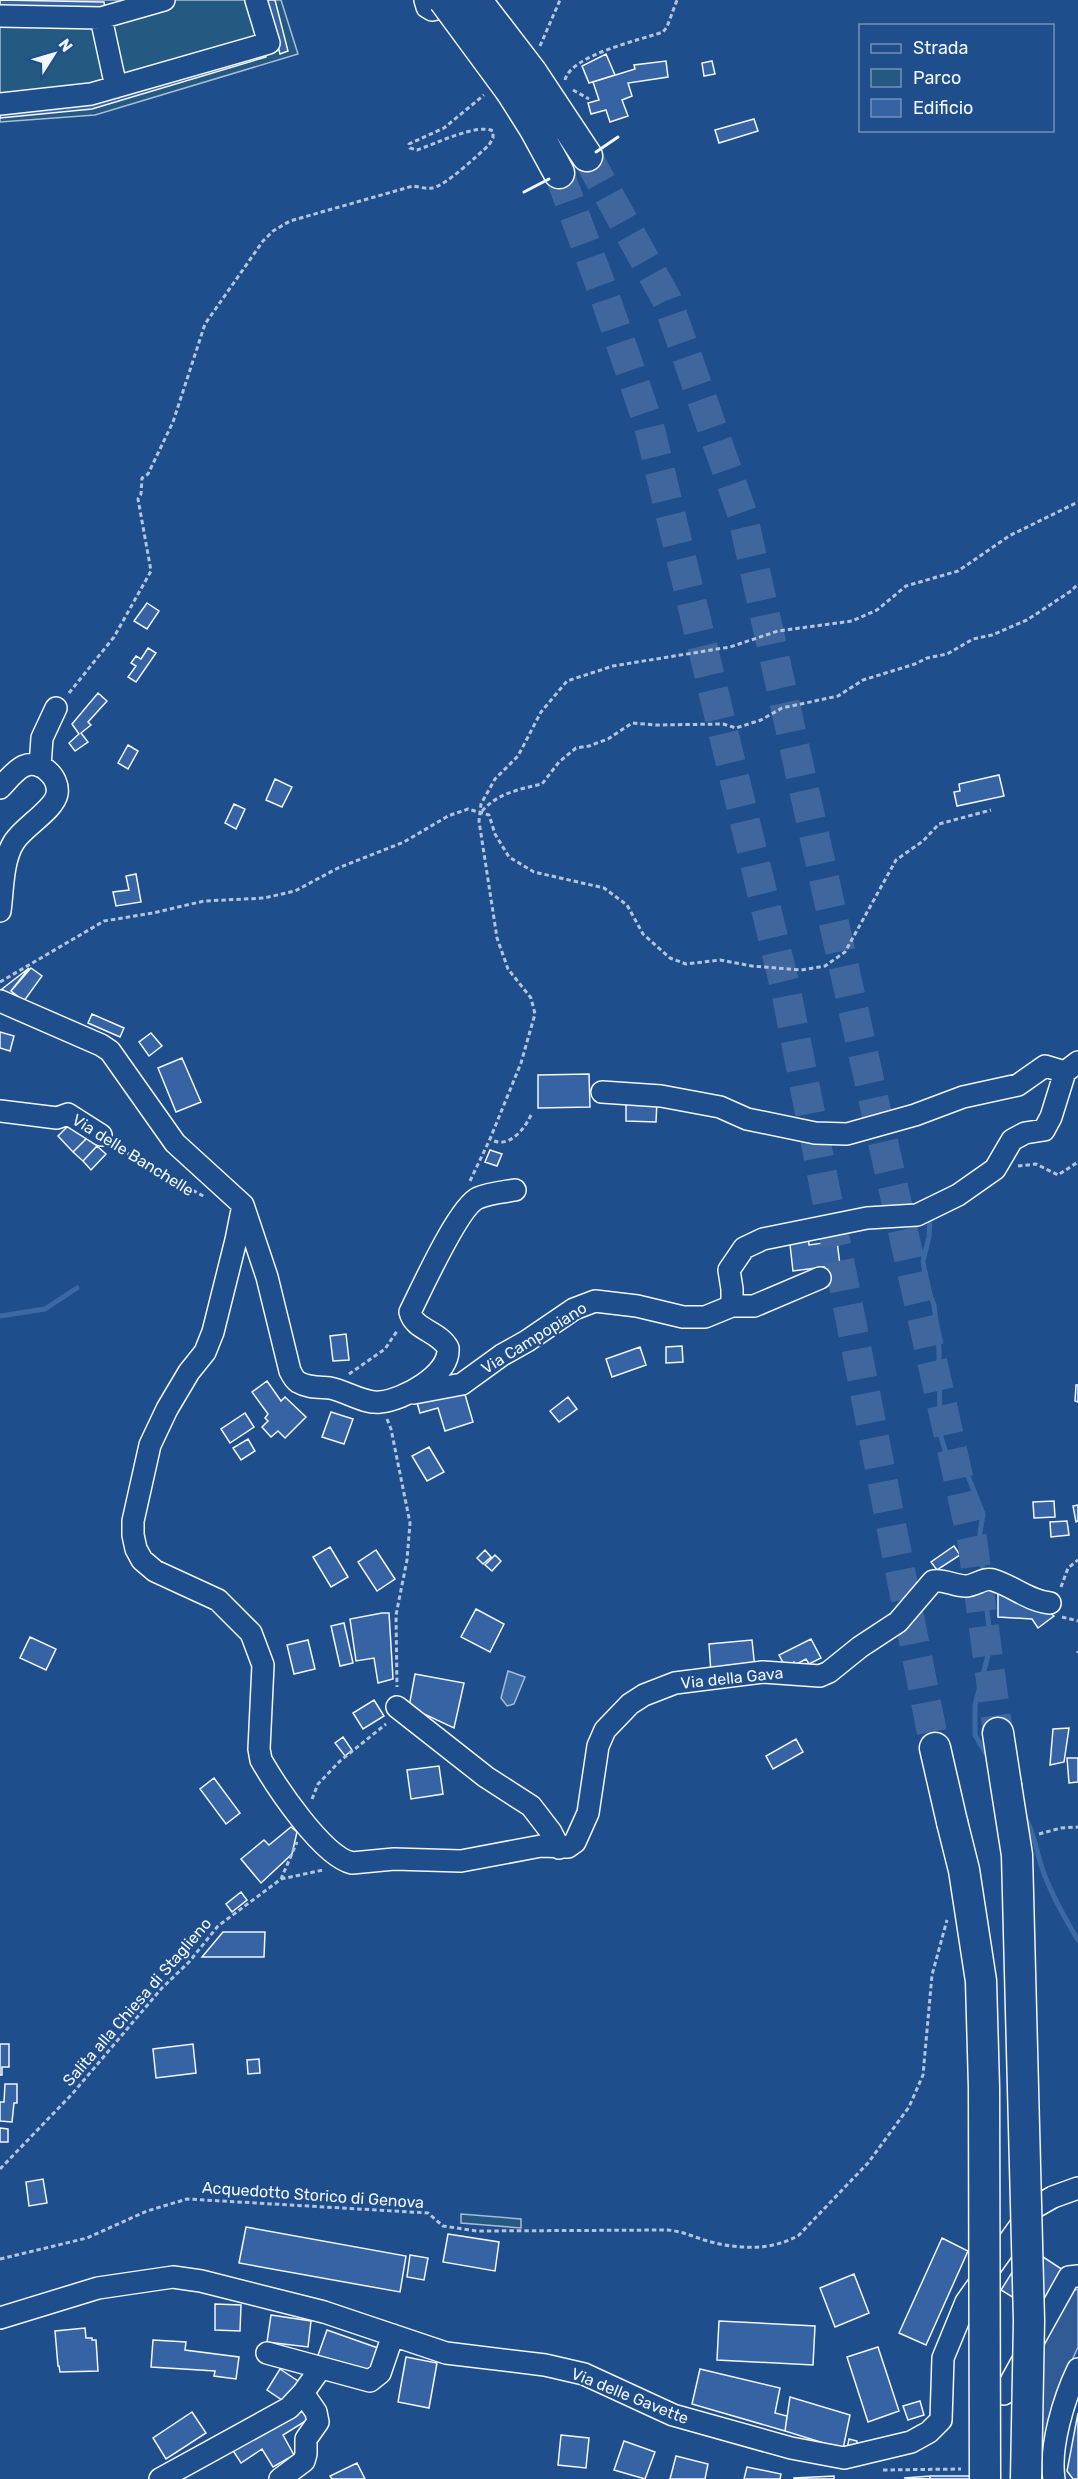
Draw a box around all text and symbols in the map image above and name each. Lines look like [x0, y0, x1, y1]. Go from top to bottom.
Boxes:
north arrow [24, 24, 84, 84]
legend [859, 24, 1054, 132]
text: N [55, 35, 77, 56]
text: Strada [913, 37, 969, 59]
text: Parco [913, 67, 961, 89]
text: Edificio [913, 97, 973, 119]
street label: Via delle Banchelle [69, 1110, 197, 1200]
street label: Via Campopiano [478, 1298, 590, 1378]
street label: Via della Gava [680, 1663, 784, 1693]
street label: Salita alla Chiesa di Staglieno [59, 1914, 215, 2090]
street label: Acquedotto Storico di Genova [201, 2178, 425, 2212]
street label: Via delle Gavette [569, 2364, 691, 2428]

